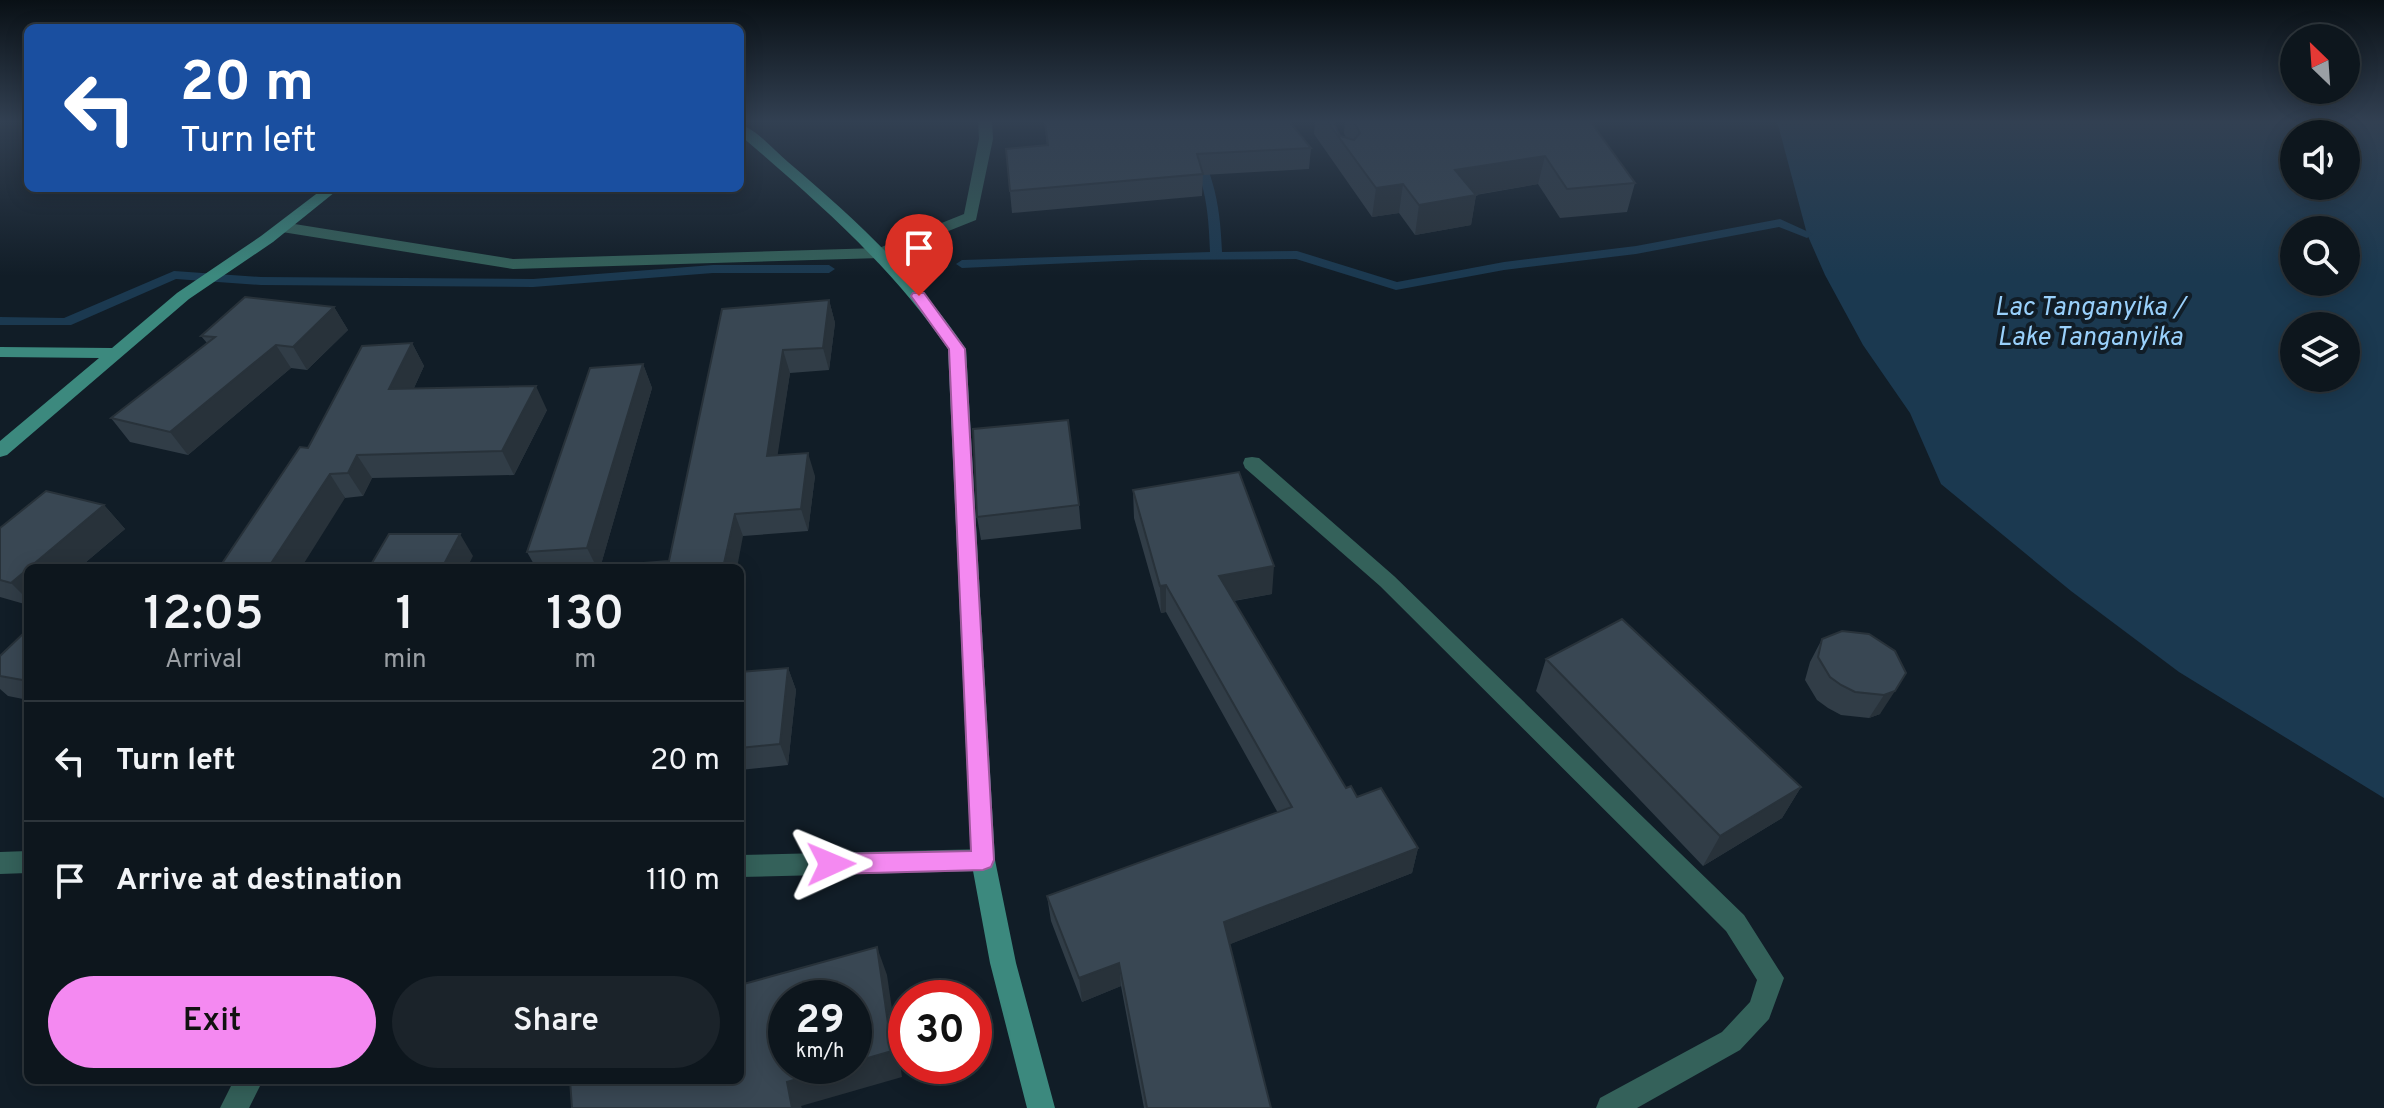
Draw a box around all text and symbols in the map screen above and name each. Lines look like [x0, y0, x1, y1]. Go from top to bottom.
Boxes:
north arrow [2280, 24, 2360, 104]
map controls [2280, 24, 2360, 392]
text: 20 m [180, 50, 314, 120]
icon: left [48, 56, 152, 160]
text: Turn left [180, 119, 317, 165]
button: sound [2280, 120, 2360, 200]
pin [885, 214, 953, 296]
button: search [2280, 216, 2360, 296]
icon: arrive [897, 226, 941, 270]
water label: Lac Tanganyika / Lake Tanganyika [1995, 292, 2189, 355]
button: layers [2280, 312, 2360, 392]
text: 12:05 [144, 586, 264, 646]
text: 1 [396, 586, 414, 646]
text: 130 [546, 586, 624, 646]
text: Arrival [165, 644, 242, 677]
text: min [383, 644, 427, 677]
text: m [574, 644, 596, 677]
icon: left [48, 739, 92, 783]
text: Turn left [116, 743, 236, 780]
text: 20 m [650, 743, 720, 780]
position arrow [789, 822, 873, 906]
icon: arrive [48, 859, 92, 903]
text: Arrive at destination [116, 863, 402, 900]
text: 110 m [646, 863, 720, 900]
button: Exit [48, 976, 376, 1068]
button: Share [392, 976, 720, 1068]
speed limit sign: 30 [888, 980, 992, 1084]
text: 29 [795, 997, 845, 1047]
text: km/h [796, 1039, 844, 1065]

